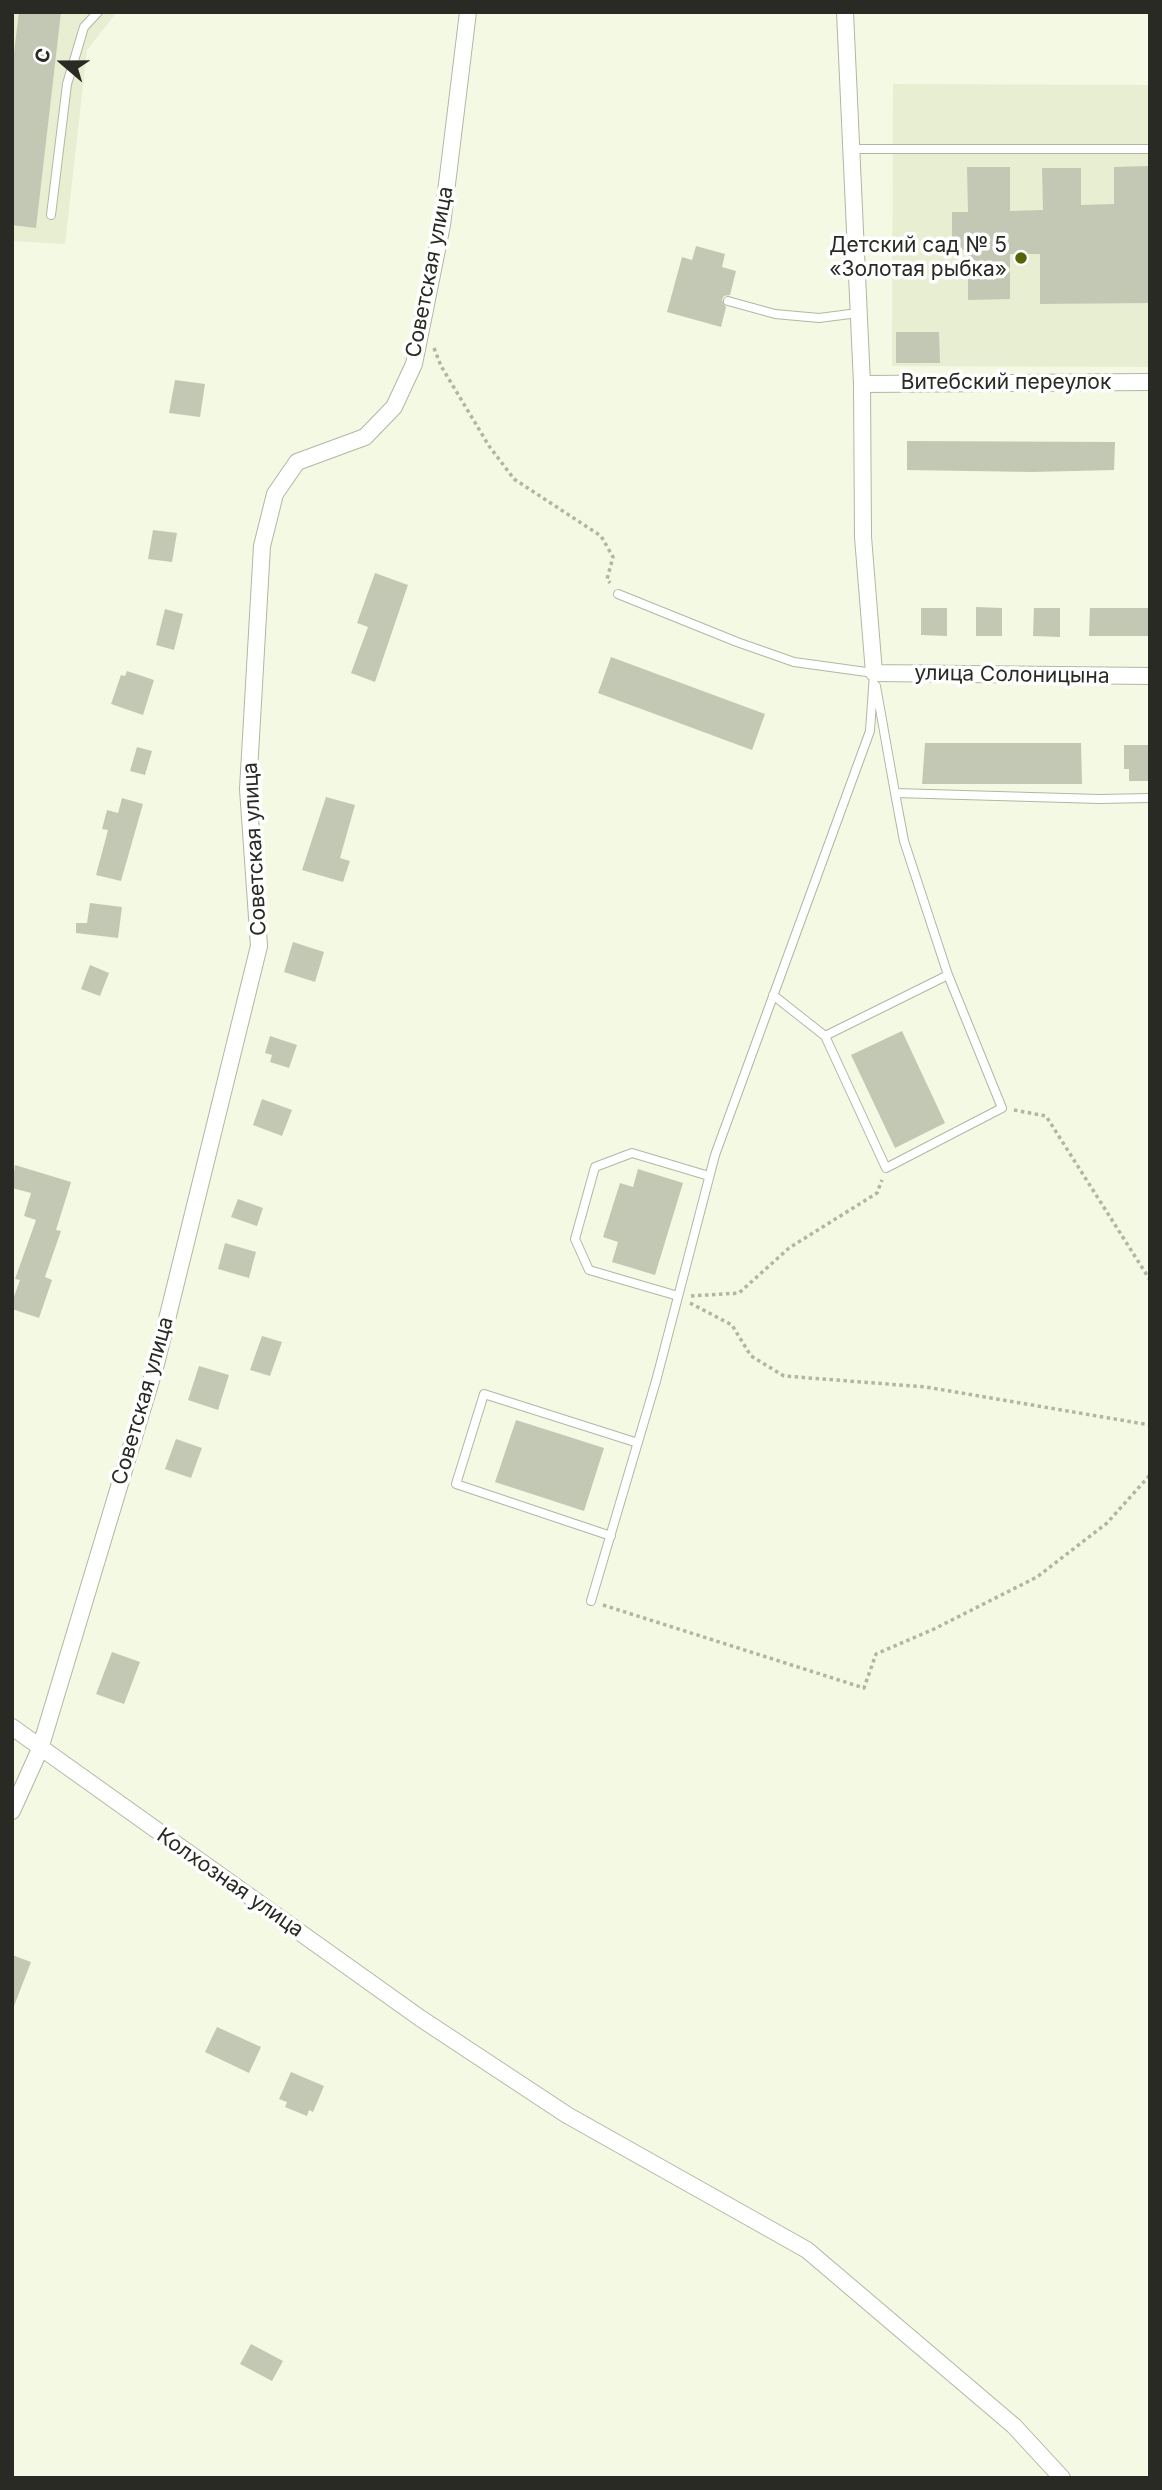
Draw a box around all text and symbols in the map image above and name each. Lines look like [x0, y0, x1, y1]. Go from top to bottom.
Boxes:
north arrow [28, 28, 98, 98]
text: С [30, 45, 56, 66]
street label: Советская улица [401, 184, 459, 360]
place label: Детский сад № 5 «Золотая рыбка» [829, 233, 1007, 283]
marker: Детский сад № 5 «Золотая рыбка» [1013, 250, 1029, 266]
street label: Витебский переулок [901, 370, 1111, 396]
street label: улица Солоницына [914, 661, 1110, 689]
street label: Советская улица [238, 762, 272, 936]
street label: Советская улица [107, 1314, 179, 1488]
street label: Колхозная улица [152, 1823, 308, 1943]

